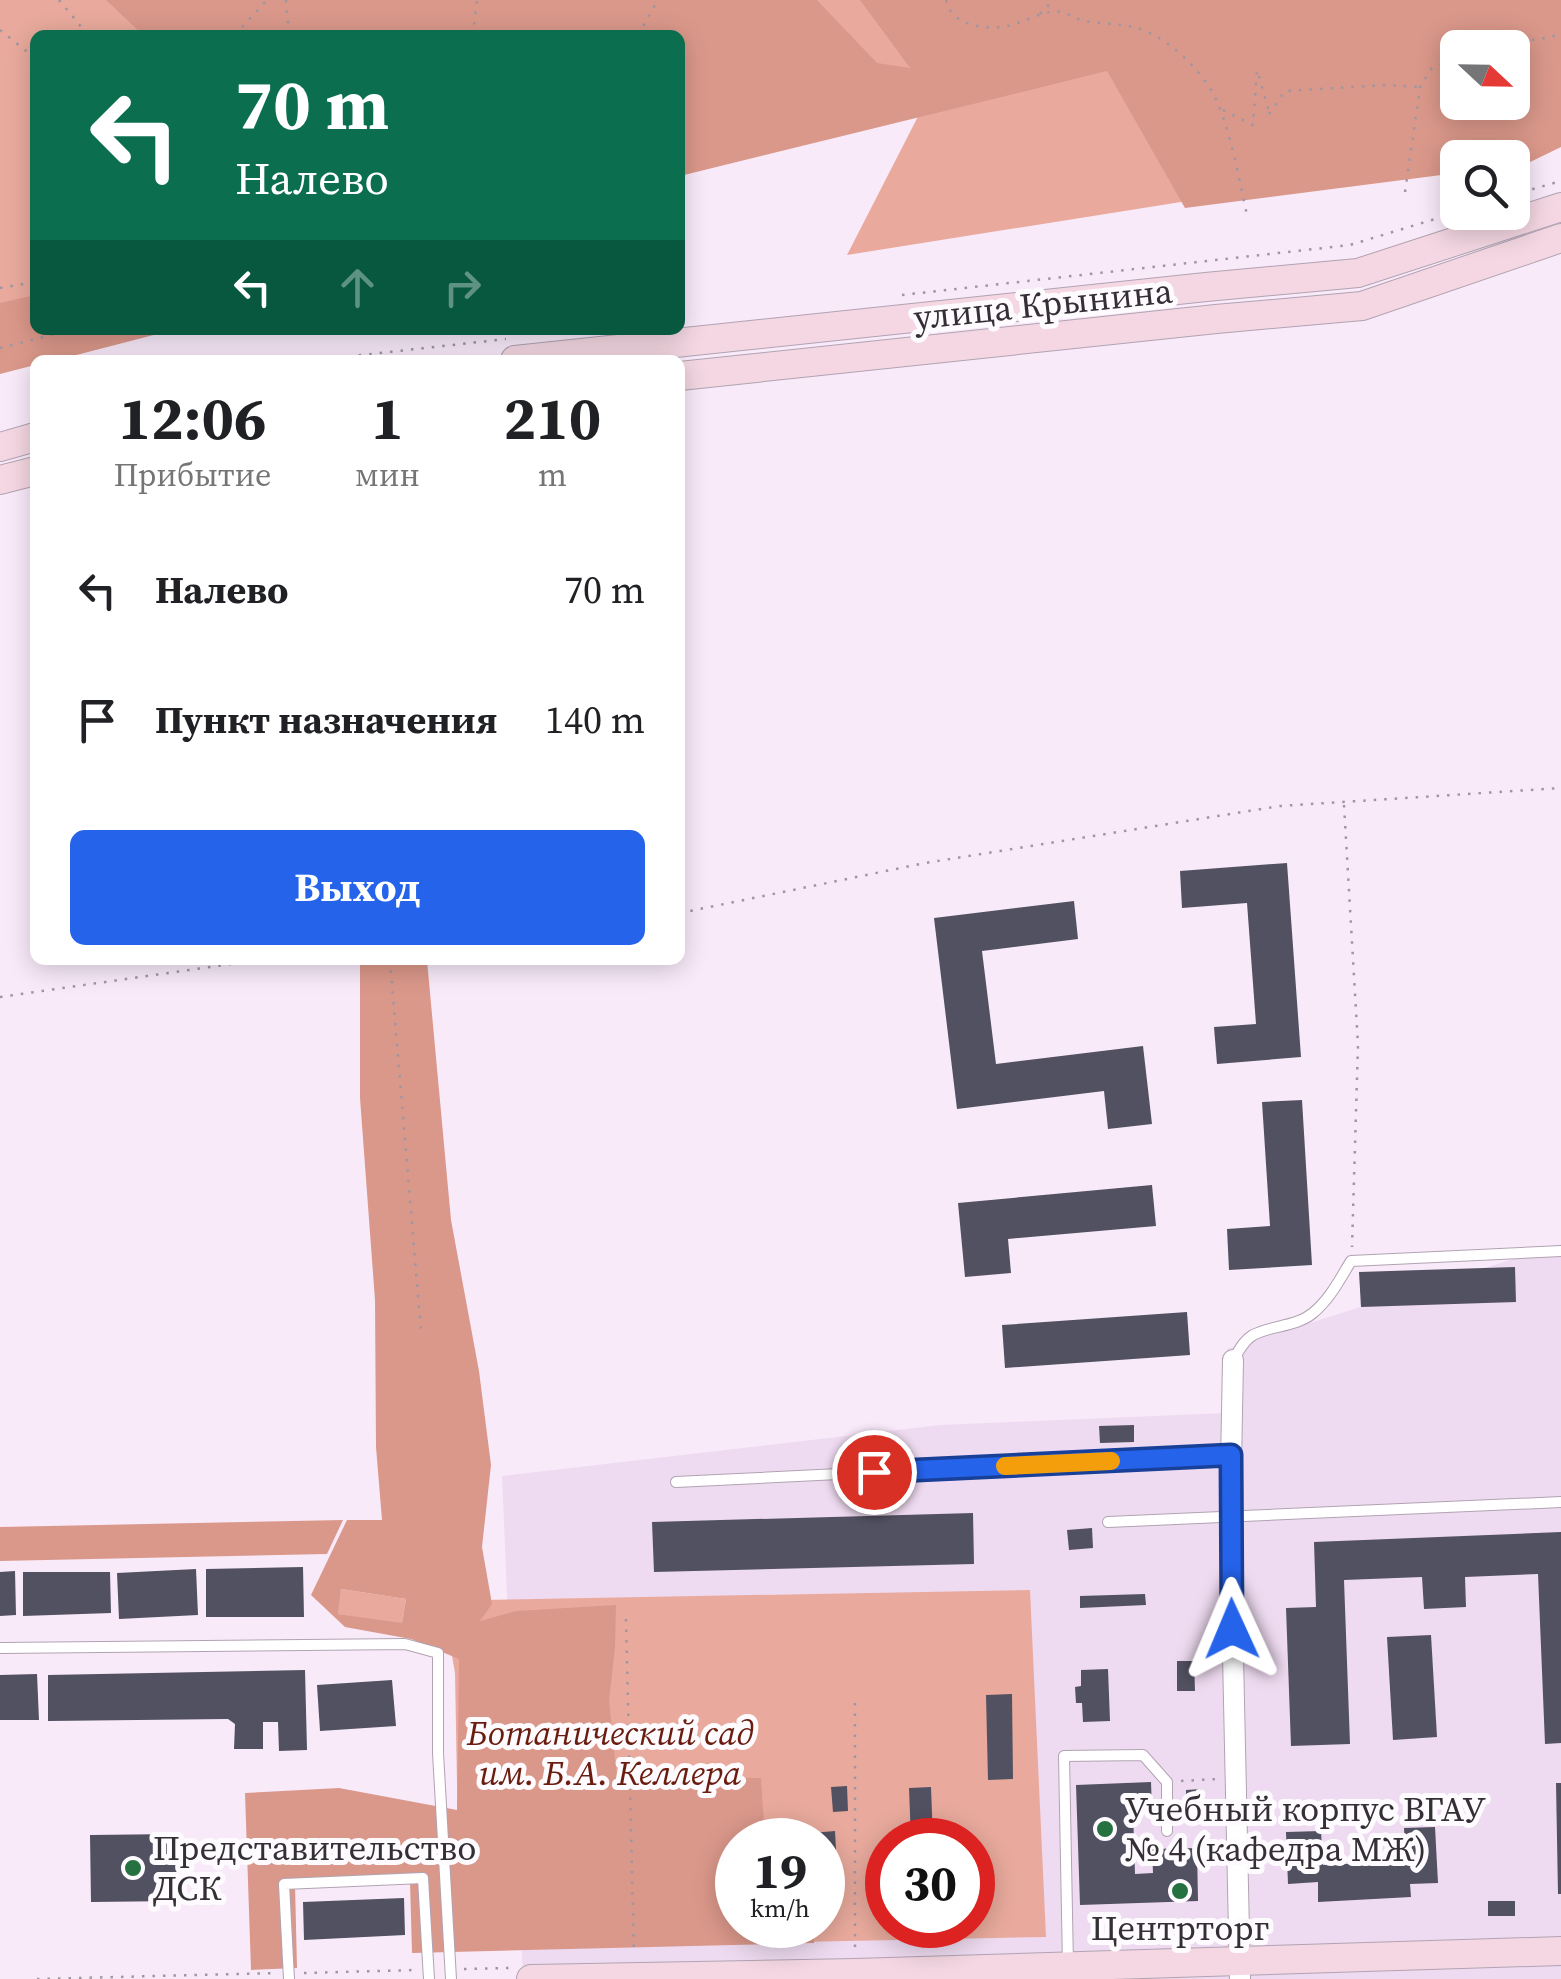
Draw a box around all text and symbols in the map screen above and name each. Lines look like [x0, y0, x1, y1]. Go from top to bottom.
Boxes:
north arrow [1440, 30, 1530, 120]
map controls [1440, 30, 1530, 230]
text: 70 m [235, 56, 389, 152]
icon: left [70, 70, 200, 200]
button: search [1440, 140, 1530, 230]
text: Налево [235, 147, 389, 209]
icon: left [225, 260, 280, 315]
icon: ahead [330, 260, 385, 315]
icon: right [435, 260, 490, 315]
street label: улица Крынина [911, 267, 1175, 341]
text: 12:06 [119, 377, 267, 459]
text: 1 [371, 377, 404, 459]
text: 210 [504, 377, 601, 459]
text: Прибытие [114, 453, 271, 497]
text: мин [355, 453, 420, 497]
text: m [538, 453, 567, 497]
icon: left [70, 563, 125, 618]
text: Налево [155, 564, 289, 616]
text: 70 m [564, 564, 645, 616]
icon: arrive [70, 693, 125, 748]
text: Пункт назначения [155, 694, 497, 746]
text: 140 m [545, 694, 645, 746]
button: Выход [70, 830, 645, 945]
pin [832, 1430, 917, 1515]
icon: arrive [847, 1445, 902, 1500]
position arrow [1180, 1577, 1284, 1681]
park label: Ботанический сад им. Б.А. Келлера [466, 1709, 754, 1797]
place label: Учебный корпус ВГАУ № 4 (кафедра МЖ) [1125, 1785, 1486, 1873]
speed limit sign: 30 [865, 1818, 995, 1948]
marker: Учебный корпус ВГАУ № 4 (кафедра МЖ) [1094, 1818, 1116, 1840]
place label: Представительство ДСК [153, 1824, 476, 1912]
text: 19 [753, 1836, 807, 1905]
marker: Представительство ДСК [122, 1857, 144, 1879]
marker: Центрторг [1169, 1880, 1191, 1902]
text: km/h [750, 1891, 810, 1925]
place label: Центрторг [1091, 1904, 1269, 1952]

